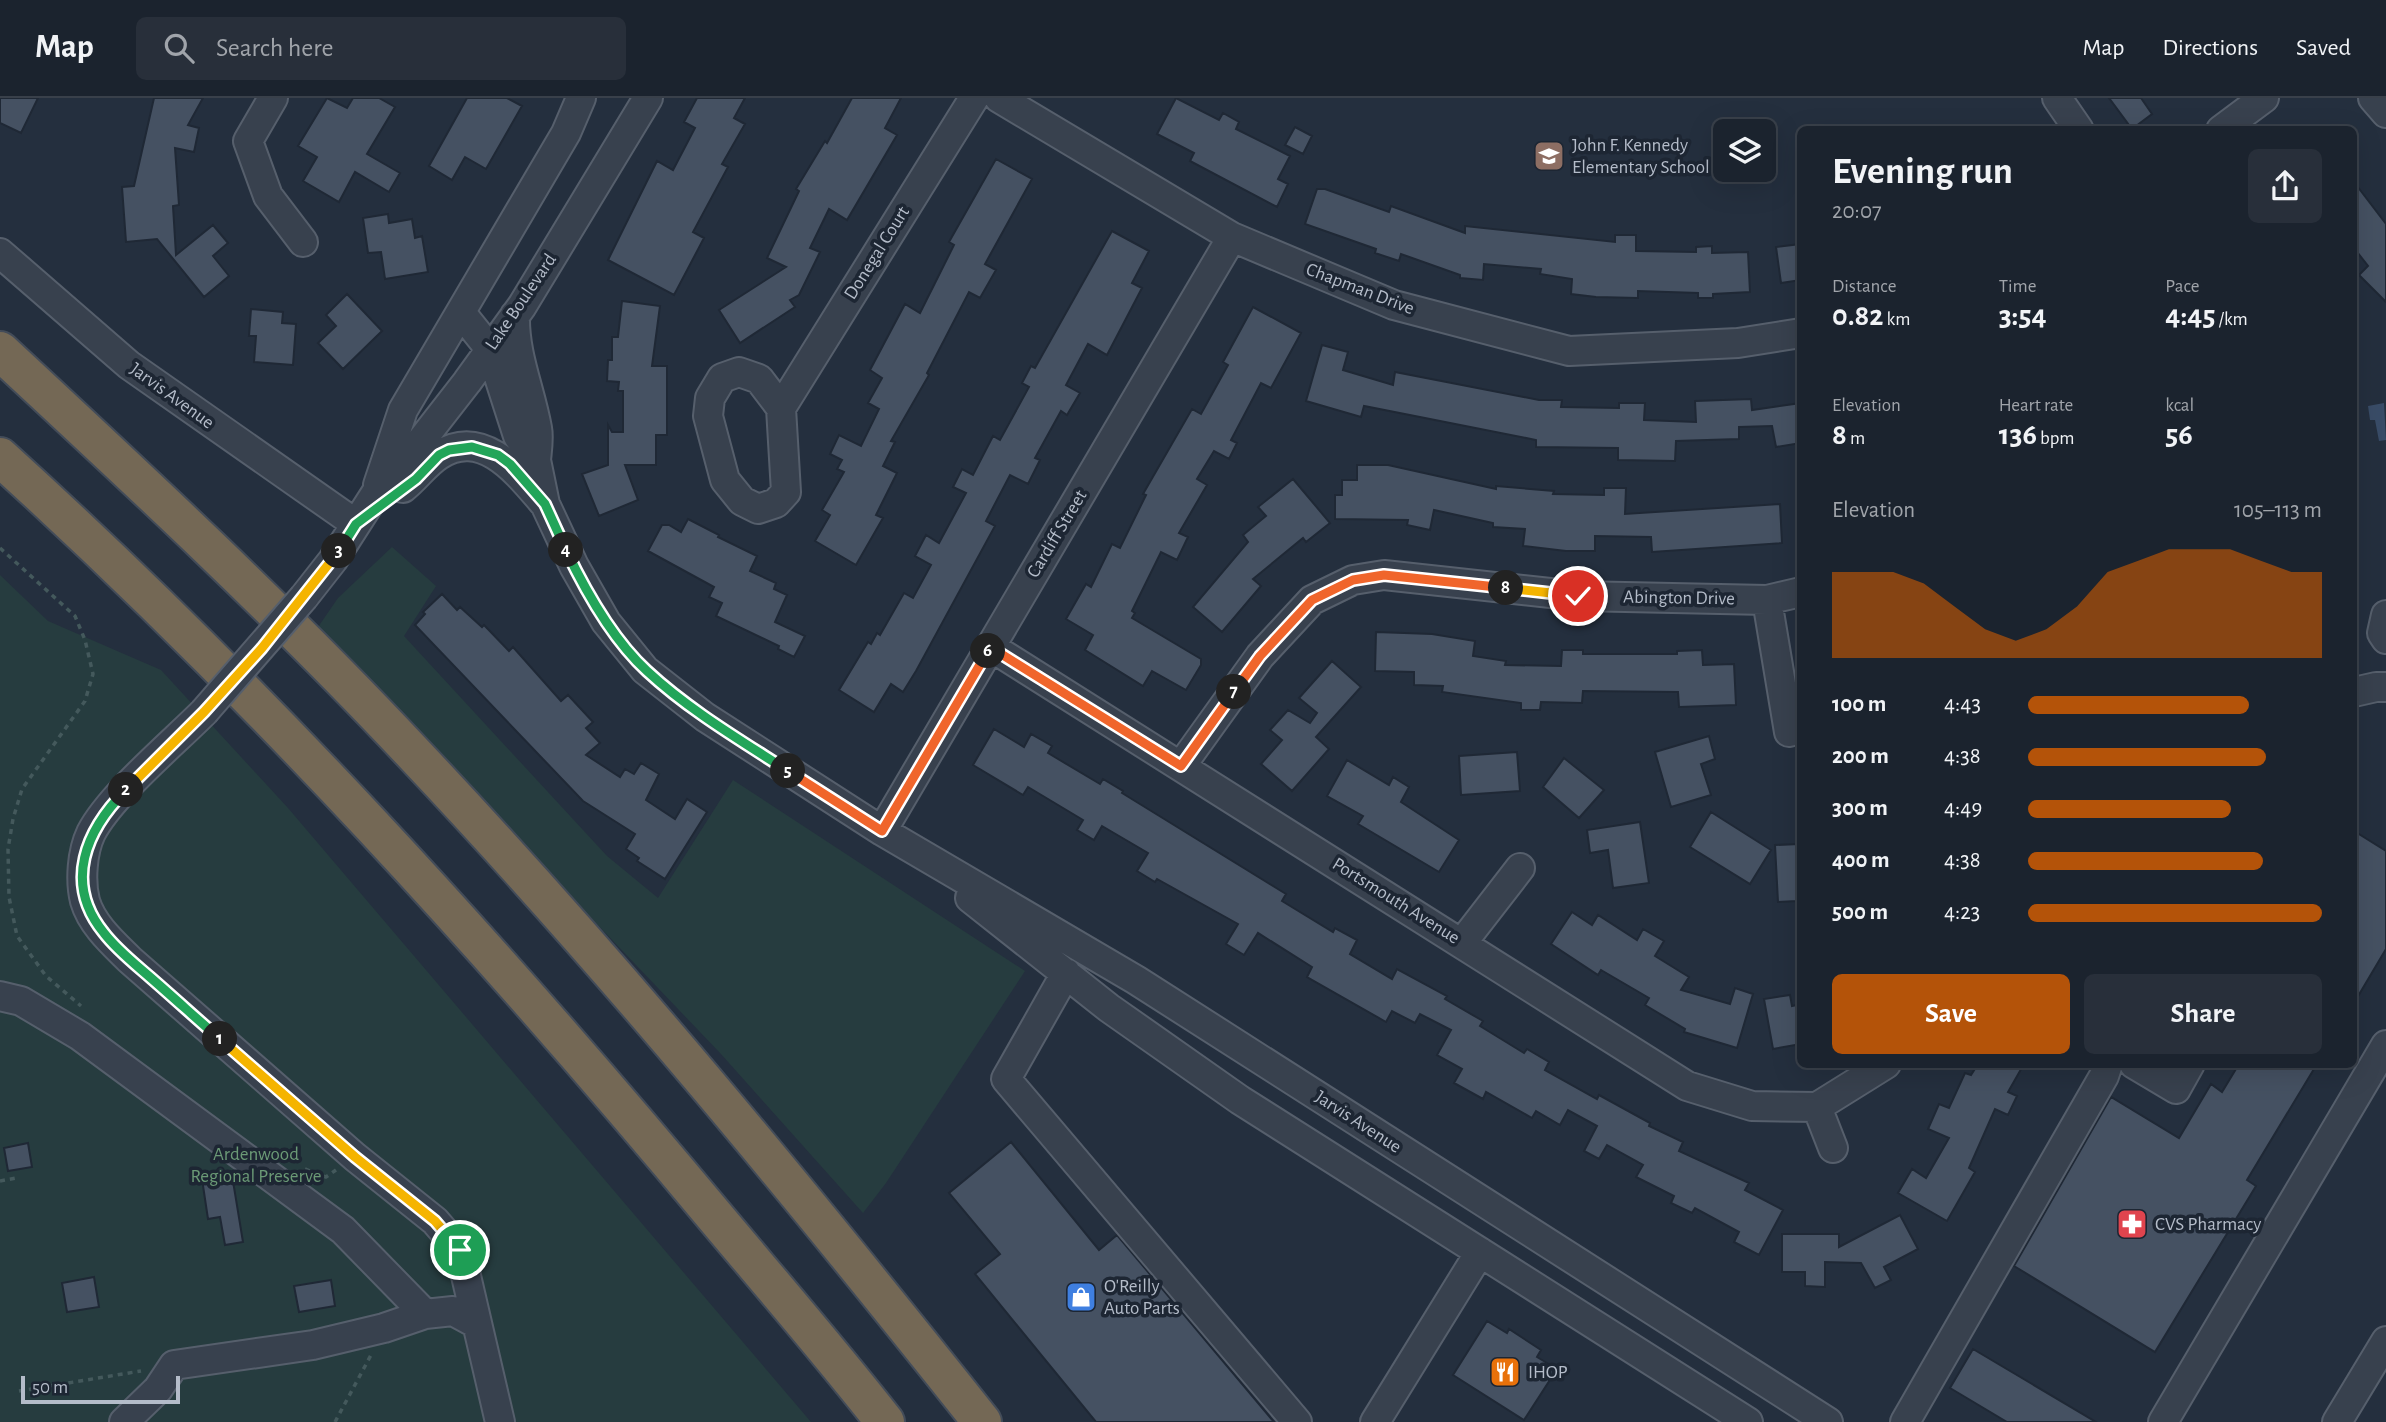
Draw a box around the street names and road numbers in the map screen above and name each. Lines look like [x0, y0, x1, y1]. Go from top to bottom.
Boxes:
street label: Donegal Court [841, 203, 913, 303]
street label: Lake Boulevard [482, 250, 560, 354]
street label: Chapman Drive [1303, 260, 1417, 318]
street label: Jarvis Avenue [127, 359, 217, 433]
street label: Cardiff Street [1024, 487, 1090, 581]
street label: Abington Drive [1623, 588, 1735, 608]
street label: Portsmouth Avenue [1329, 854, 1463, 948]
street label: Jarvis Avenue [1311, 1087, 1405, 1157]

